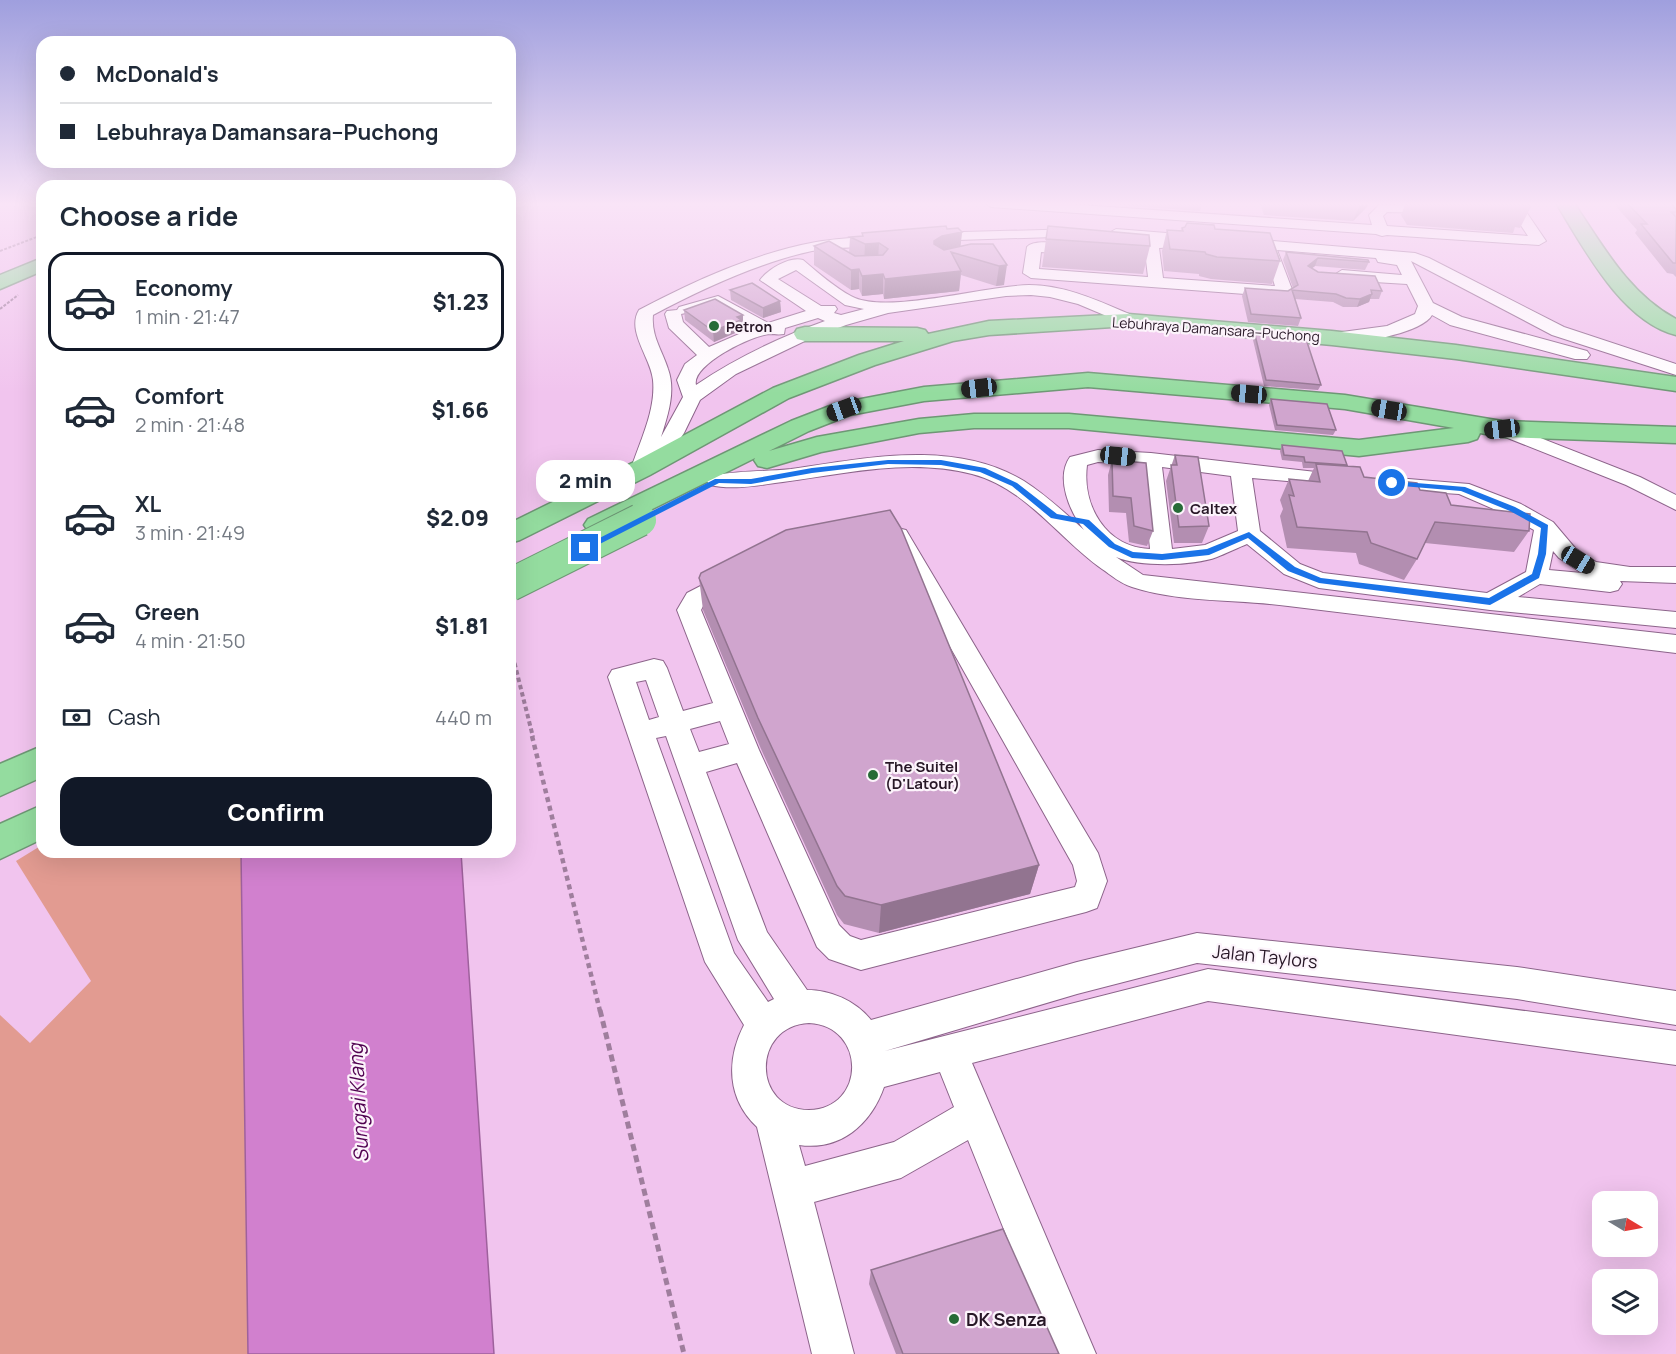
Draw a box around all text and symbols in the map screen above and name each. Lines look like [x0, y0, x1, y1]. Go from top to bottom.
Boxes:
text: McDonald's [96, 59, 219, 89]
text: Lebuhraya Damansara–Puchong [96, 117, 439, 147]
text: Choose a ride [60, 197, 238, 234]
text: Economy [135, 273, 233, 303]
icon: car [63, 275, 117, 329]
text: $1.23 [432, 287, 489, 317]
text: 1 min · 21:47 [135, 303, 240, 330]
street label: Lebuhraya Damansara–Puchong [1112, 312, 1320, 346]
place label: Petron [726, 317, 772, 336]
marker: Petron [707, 319, 721, 333]
car [960, 377, 998, 399]
text: Comfort [135, 381, 224, 411]
icon: car [63, 383, 117, 437]
car [1230, 383, 1268, 405]
car [824, 394, 864, 424]
text: $1.66 [431, 395, 489, 425]
car [1370, 398, 1408, 422]
text: 2 min · 21:48 [135, 411, 245, 438]
car [1483, 418, 1521, 440]
car [1099, 445, 1137, 467]
callout: 2 min [536, 461, 634, 503]
text: 2 min [559, 467, 612, 494]
route start [1378, 469, 1405, 496]
text: XL [135, 489, 161, 519]
icon: car [63, 491, 117, 545]
place label: Caltex [1190, 498, 1238, 519]
marker: Caltex [1171, 501, 1185, 515]
text: $2.09 [426, 503, 489, 533]
text: 3 min · 21:49 [135, 519, 245, 546]
route end [571, 534, 598, 561]
car [1558, 543, 1598, 577]
text: Green [135, 597, 200, 627]
icon: car [63, 599, 117, 653]
text: $1.81 [435, 611, 489, 641]
text: 4 min · 21:50 [135, 627, 246, 654]
icon: cash [60, 701, 93, 734]
text: Cash [108, 702, 161, 732]
text: 440 m [435, 704, 492, 731]
place label: The Suitel (D'Latour) [885, 756, 960, 794]
marker: The Suitel (D'Latour) [866, 768, 880, 782]
button: Confirm [60, 777, 492, 846]
street label: Jalan Taylors [1211, 939, 1319, 973]
water label: Sungai Klang [341, 1041, 375, 1163]
north arrow [1592, 1191, 1658, 1257]
map controls [1592, 1191, 1658, 1335]
button: layers [1592, 1269, 1658, 1335]
place label: DK Senza [966, 1307, 1047, 1331]
marker: DK Senza [947, 1312, 961, 1326]

